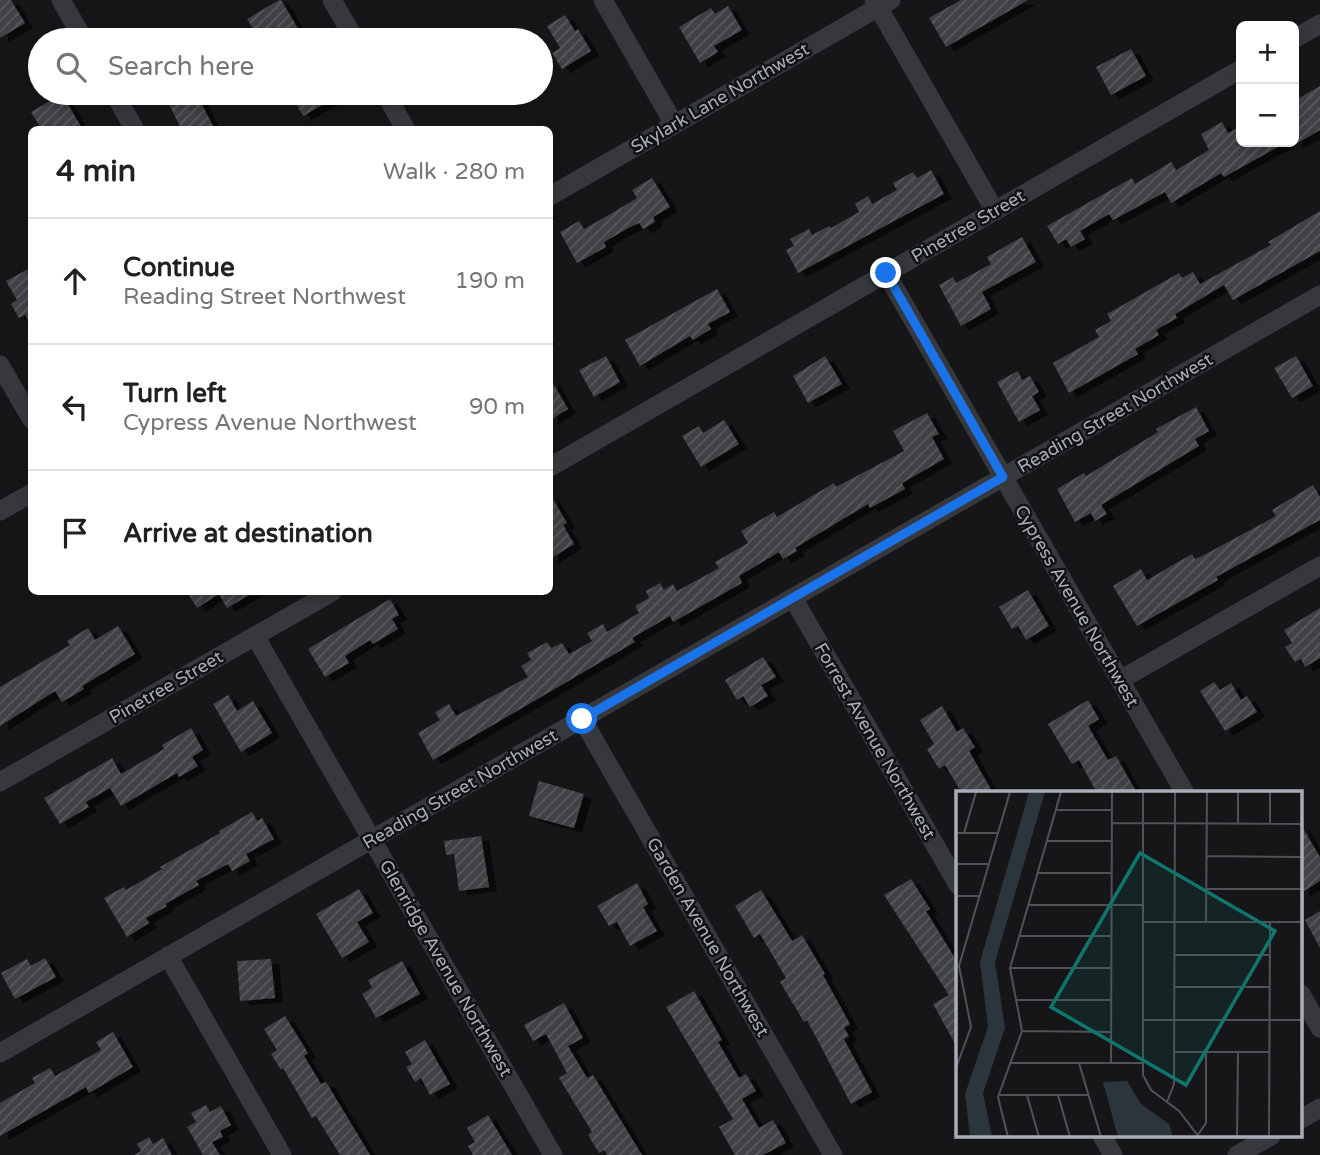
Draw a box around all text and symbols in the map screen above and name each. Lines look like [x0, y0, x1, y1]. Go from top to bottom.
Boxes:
map controls [1236, 21, 1299, 147]
button: + [1236, 21, 1299, 84]
search box [28, 28, 553, 105]
street label: Skylark Lane Northwest [627, 38, 813, 158]
icon: search [52, 48, 90, 86]
text: Search here [108, 51, 254, 82]
button: − [1236, 84, 1299, 147]
text: 4 min [56, 153, 136, 190]
text: Walk · 280 m [383, 158, 525, 186]
street label: Pinetree Street [907, 185, 1029, 267]
text: Continue [123, 252, 235, 283]
route end [870, 257, 901, 288]
icon: ahead [56, 262, 94, 300]
text: 190 m [455, 267, 525, 295]
text: Reading Street Northwest [123, 283, 406, 311]
street label: Reading Street Northwest [1014, 348, 1217, 478]
text: Turn left [123, 378, 226, 409]
icon: left [56, 388, 94, 426]
text: 90 m [469, 393, 525, 421]
text: Cypress Avenue Northwest [123, 409, 417, 437]
street label: Cypress Avenue Northwest [1010, 501, 1144, 711]
icon: arrive [56, 514, 94, 552]
text: Arrive at destination [123, 518, 373, 549]
street label: Forrest Avenue Northwest [810, 639, 940, 843]
street label: Pinetree Street [105, 646, 227, 728]
route start [566, 703, 597, 734]
street label: Reading Street Northwest [359, 724, 562, 854]
inset map [956, 791, 1302, 1138]
street label: Garden Avenue Northwest [642, 834, 774, 1041]
street label: Glenridge Avenue Northwest [375, 856, 517, 1080]

